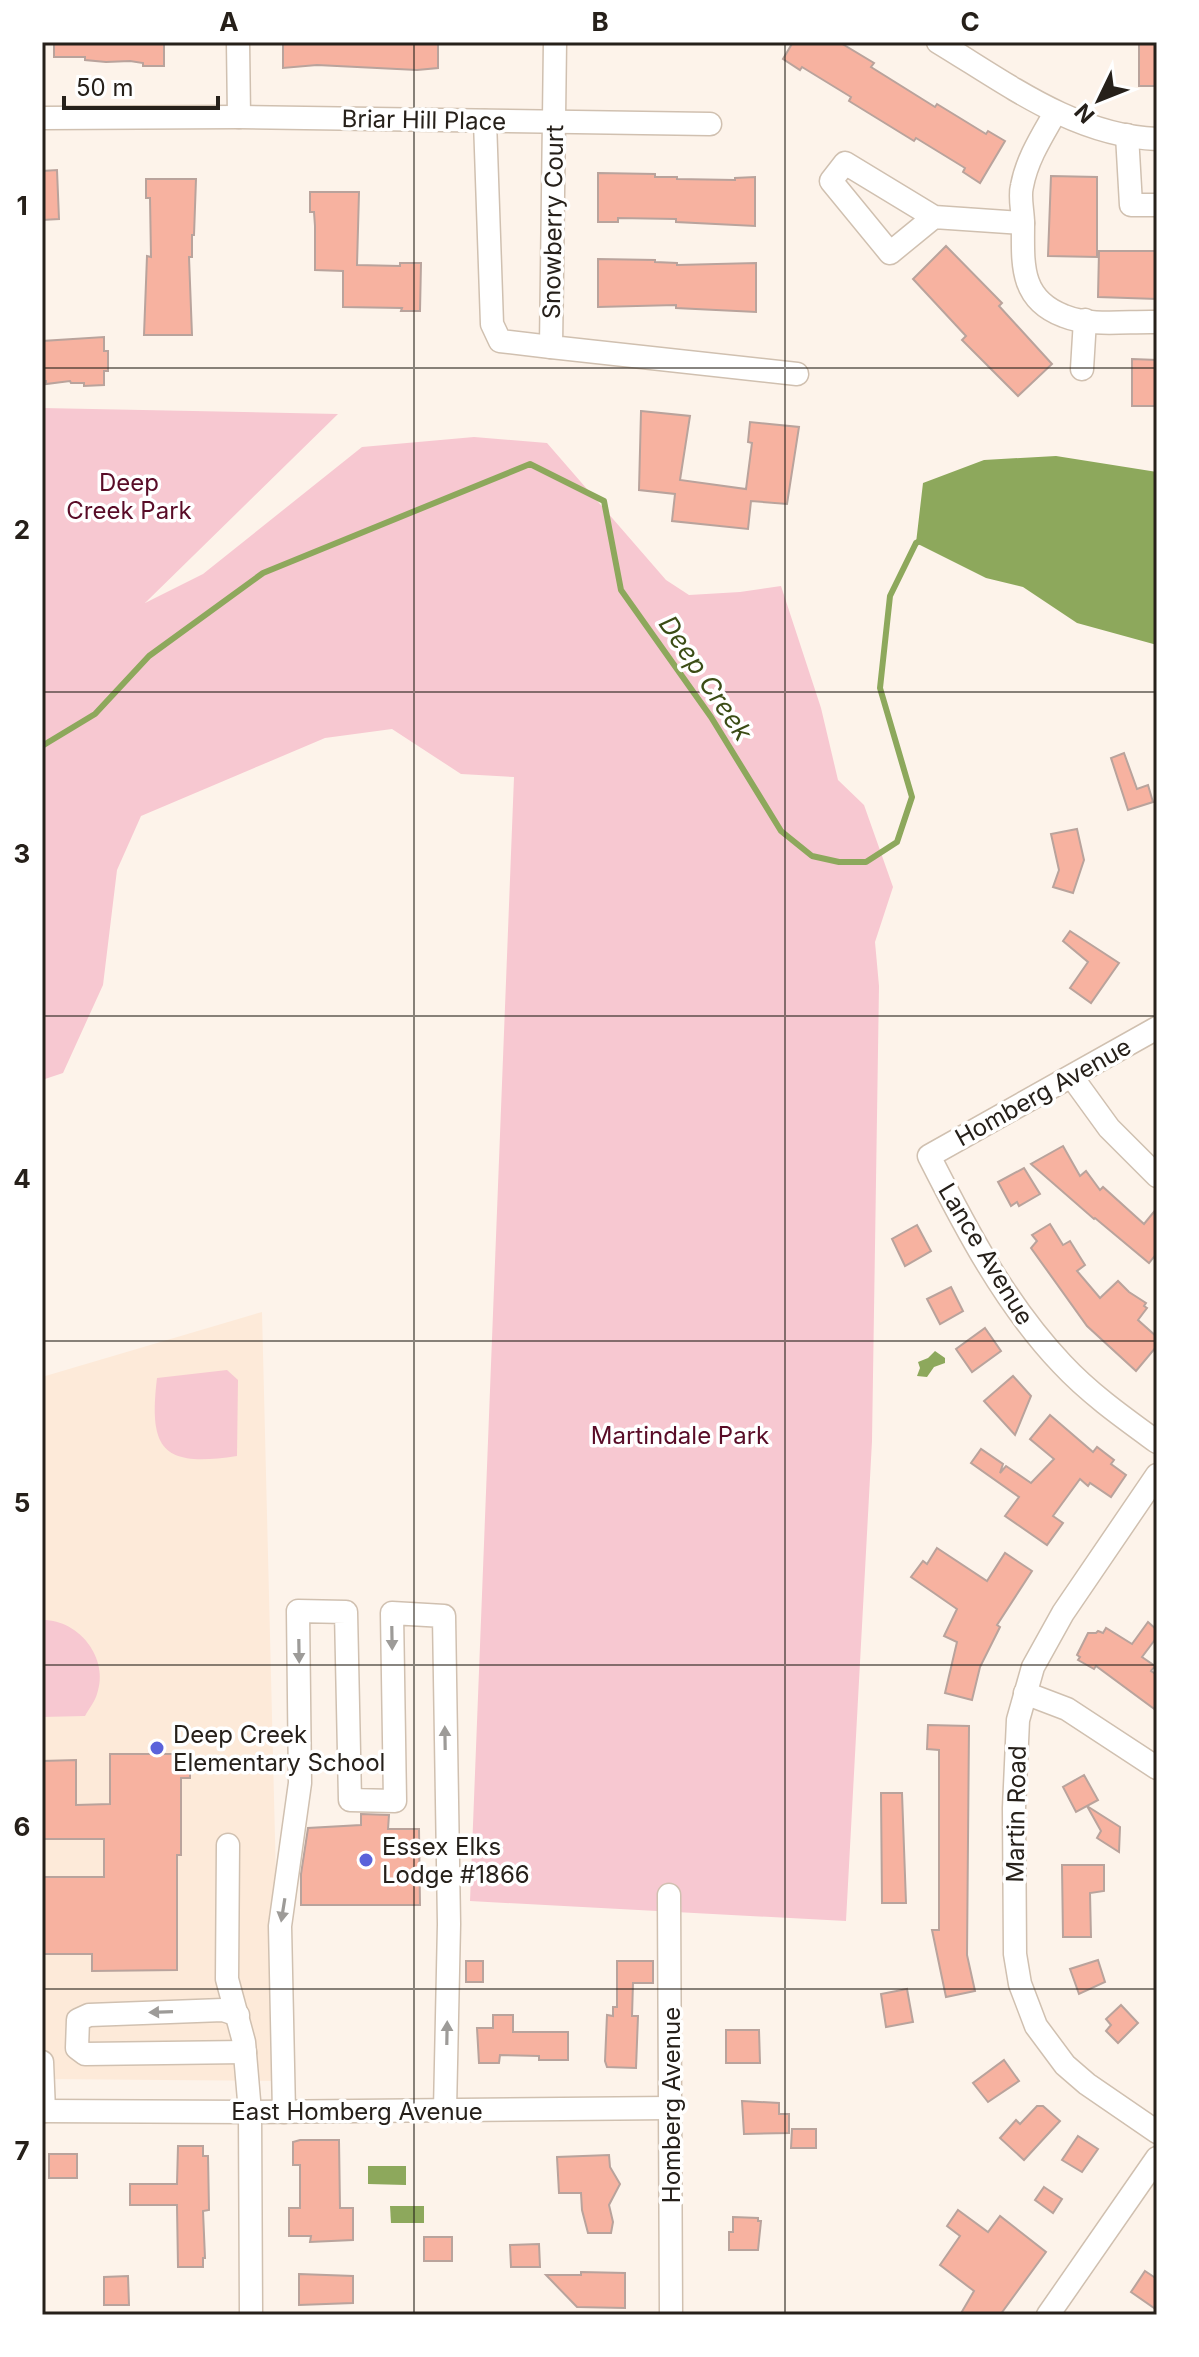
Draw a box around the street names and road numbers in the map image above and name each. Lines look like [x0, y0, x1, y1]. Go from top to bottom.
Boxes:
street label: Briar Hill Place [341, 104, 507, 136]
street label: Snowberry Court [537, 124, 569, 319]
street label: Homberg Avenue [950, 1032, 1136, 1152]
street label: Lance Avenue [932, 1178, 1040, 1330]
street label: Martin Road [1000, 1745, 1032, 1883]
street label: Homberg Avenue [657, 2007, 686, 2203]
street label: East Homberg Avenue [231, 2097, 483, 2126]

